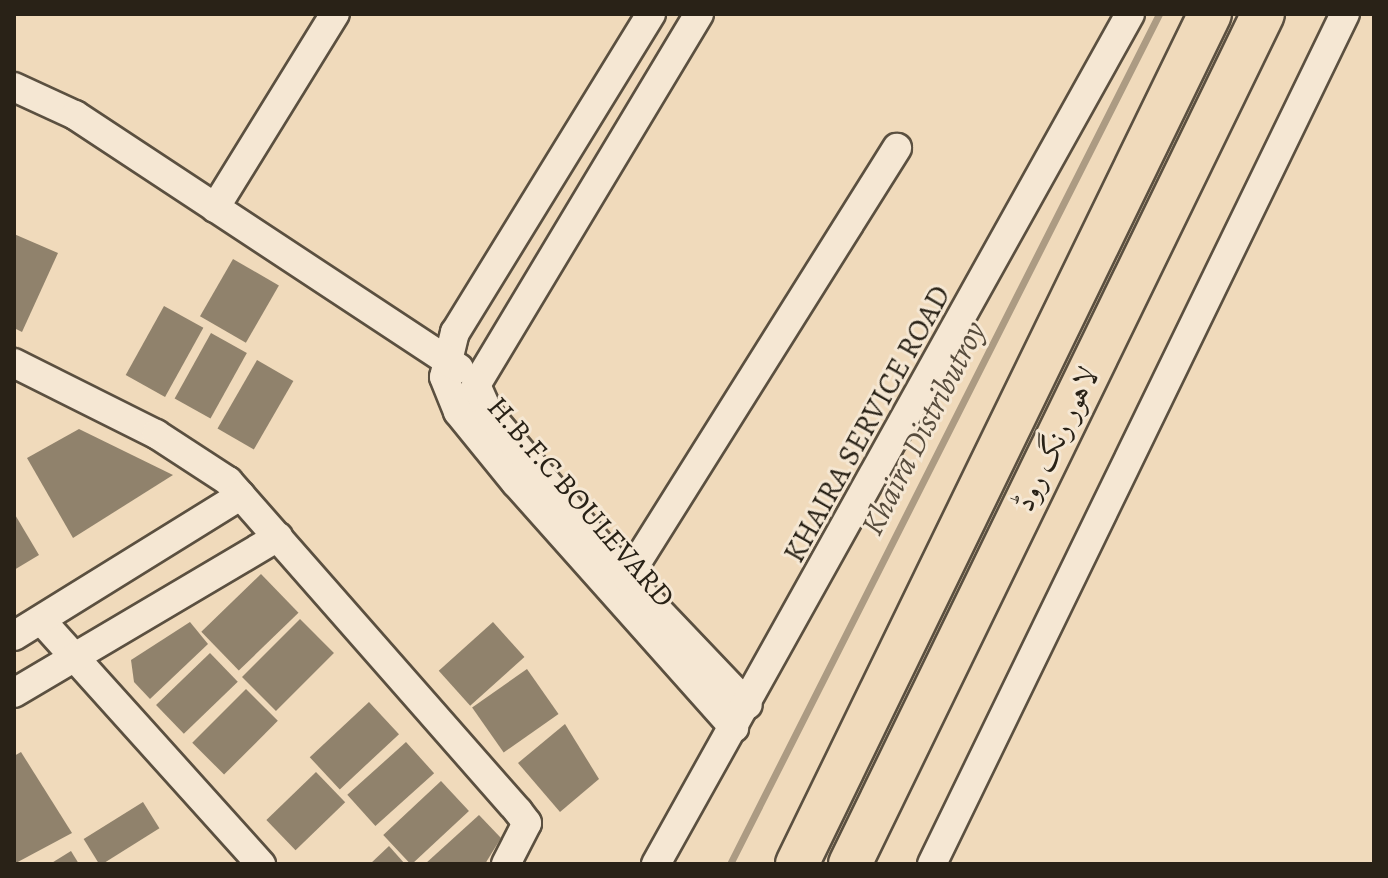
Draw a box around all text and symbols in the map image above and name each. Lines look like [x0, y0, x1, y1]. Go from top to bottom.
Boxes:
street label: KHAIRA SERVICE ROAD [776, 279, 958, 569]
water label: Khaira Distributroy [853, 315, 993, 541]
street label: لاہور رنگ روڈ [1006, 361, 1106, 517]
street label: H.B.F.C BOULEVARD [480, 389, 682, 615]

